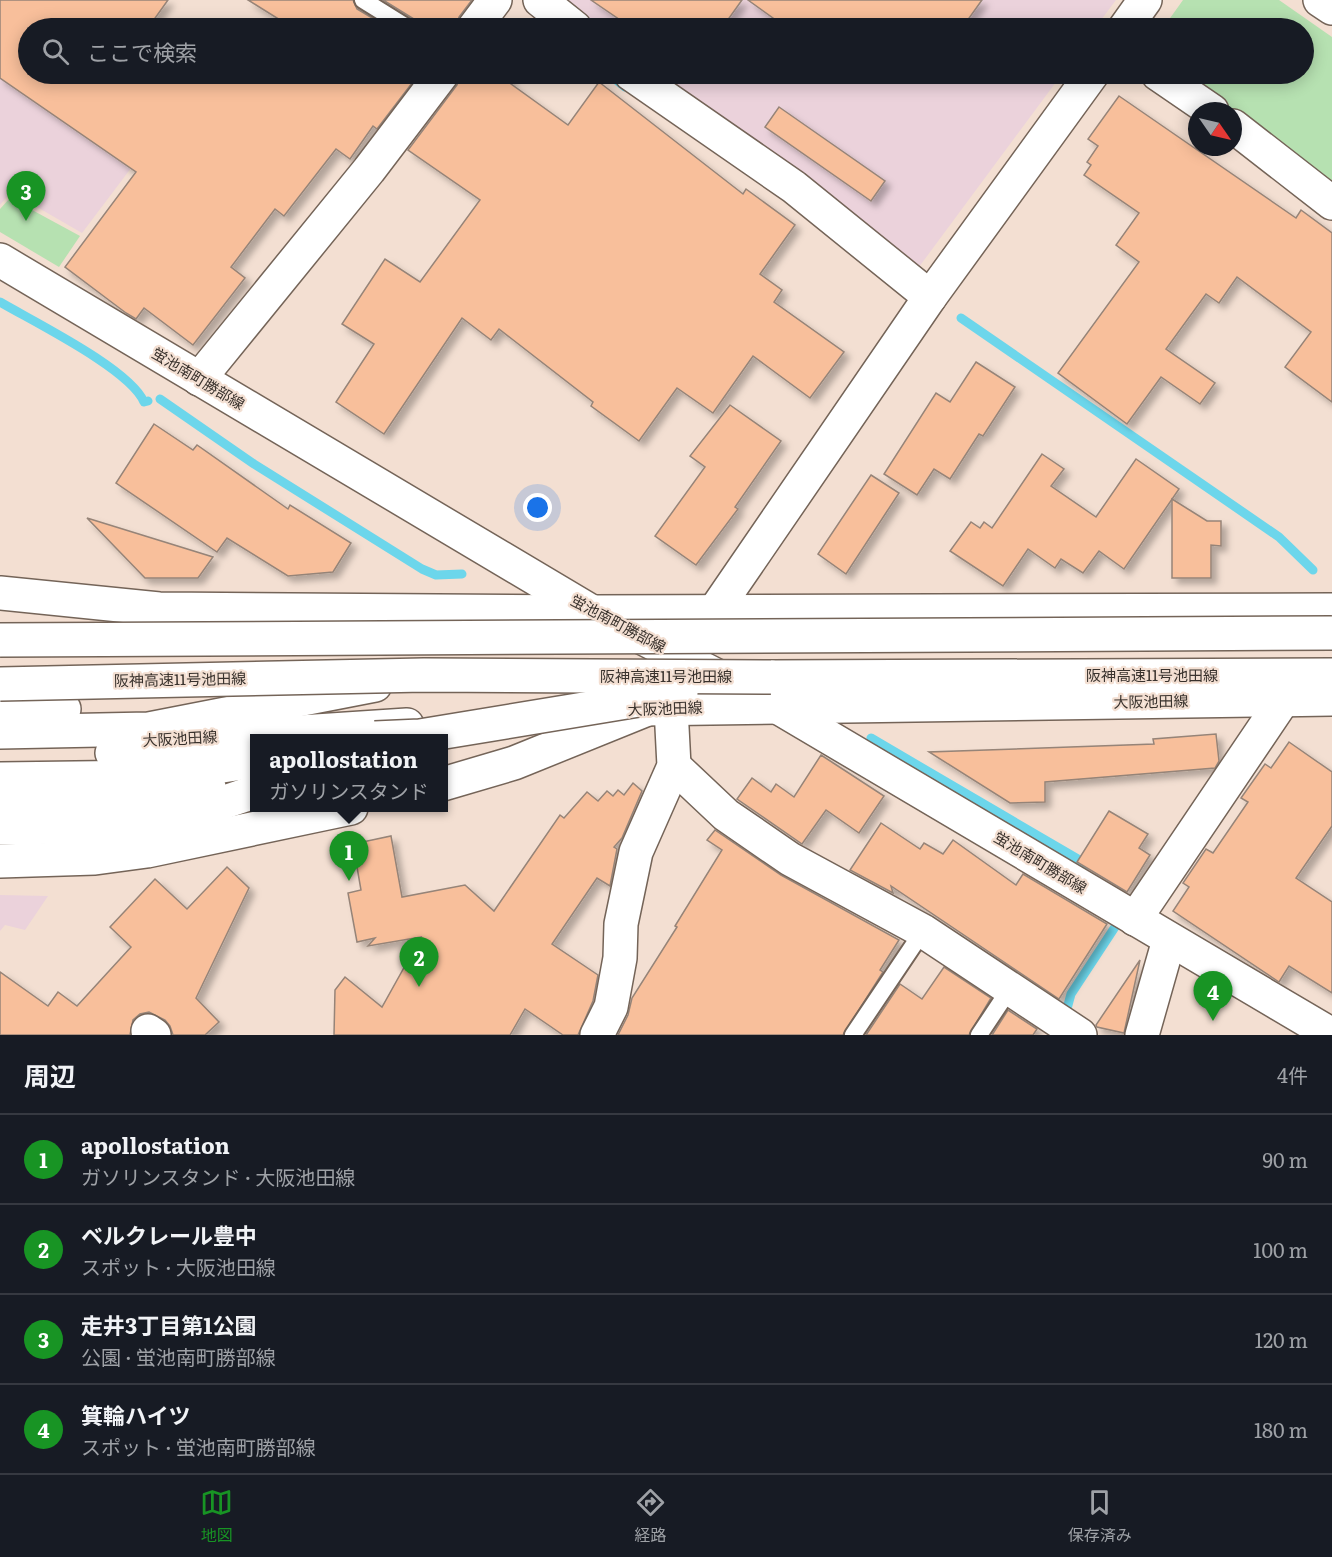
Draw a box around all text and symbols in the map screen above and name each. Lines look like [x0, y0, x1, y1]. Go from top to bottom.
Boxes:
search box [18, 18, 1314, 84]
icon: search [39, 35, 72, 68]
text: ここで検索 [87, 35, 197, 68]
north arrow [1188, 102, 1242, 156]
pin: 3 [6, 172, 46, 221]
street label: 蛍池南町勝部線 [148, 341, 250, 415]
your location [523, 493, 552, 522]
street label: 蛍池南町勝部線 [567, 588, 670, 657]
street label: 阪神高速11号池田線 [1086, 663, 1218, 686]
street label: 阪神高速11号池田線 [600, 664, 732, 687]
street label: 阪神高速11号池田線 [114, 666, 246, 691]
street label: 大阪池田線 [1113, 688, 1189, 713]
street label: 大阪池田線 [627, 695, 703, 720]
street label: 大阪池田線 [142, 724, 218, 751]
popup [250, 734, 448, 812]
text: apollostation [269, 742, 418, 775]
text: ガソリンスタンド [269, 775, 429, 805]
street label: 蛍池南町勝部線 [990, 825, 1092, 899]
pin: 1 [330, 832, 368, 881]
pin: 2 [400, 938, 438, 987]
pin: 4 [1194, 972, 1232, 1021]
text: 周辺 [24, 1055, 76, 1094]
text: 4件 [1277, 1059, 1308, 1089]
text: apollostation [81, 1128, 230, 1161]
text: 1 [39, 1144, 48, 1174]
text: 90 m [1263, 1144, 1308, 1174]
text: ガソリンスタンド · 大阪池田線 [81, 1161, 355, 1191]
text: ベルクレール豊中 [81, 1218, 257, 1251]
text: 2 [38, 1234, 49, 1264]
text: 100 m [1253, 1234, 1308, 1264]
text: スポット · 大阪池田線 [81, 1251, 276, 1281]
text: 走井3丁目第1公園 [81, 1308, 256, 1341]
text: 3 [38, 1324, 49, 1354]
text: 120 m [1255, 1324, 1308, 1354]
text: 公園 · 蛍池南町勝部線 [81, 1341, 276, 1371]
text: 箕輪ハイツ [81, 1398, 191, 1431]
text: 4 [37, 1414, 50, 1444]
text: 180 m [1254, 1414, 1308, 1444]
text: スポット · 蛍池南町勝部線 [81, 1431, 316, 1461]
tab: 地図 [200, 1486, 233, 1546]
tab: 経路 [634, 1486, 667, 1546]
tab: 保存済み [1068, 1486, 1132, 1546]

